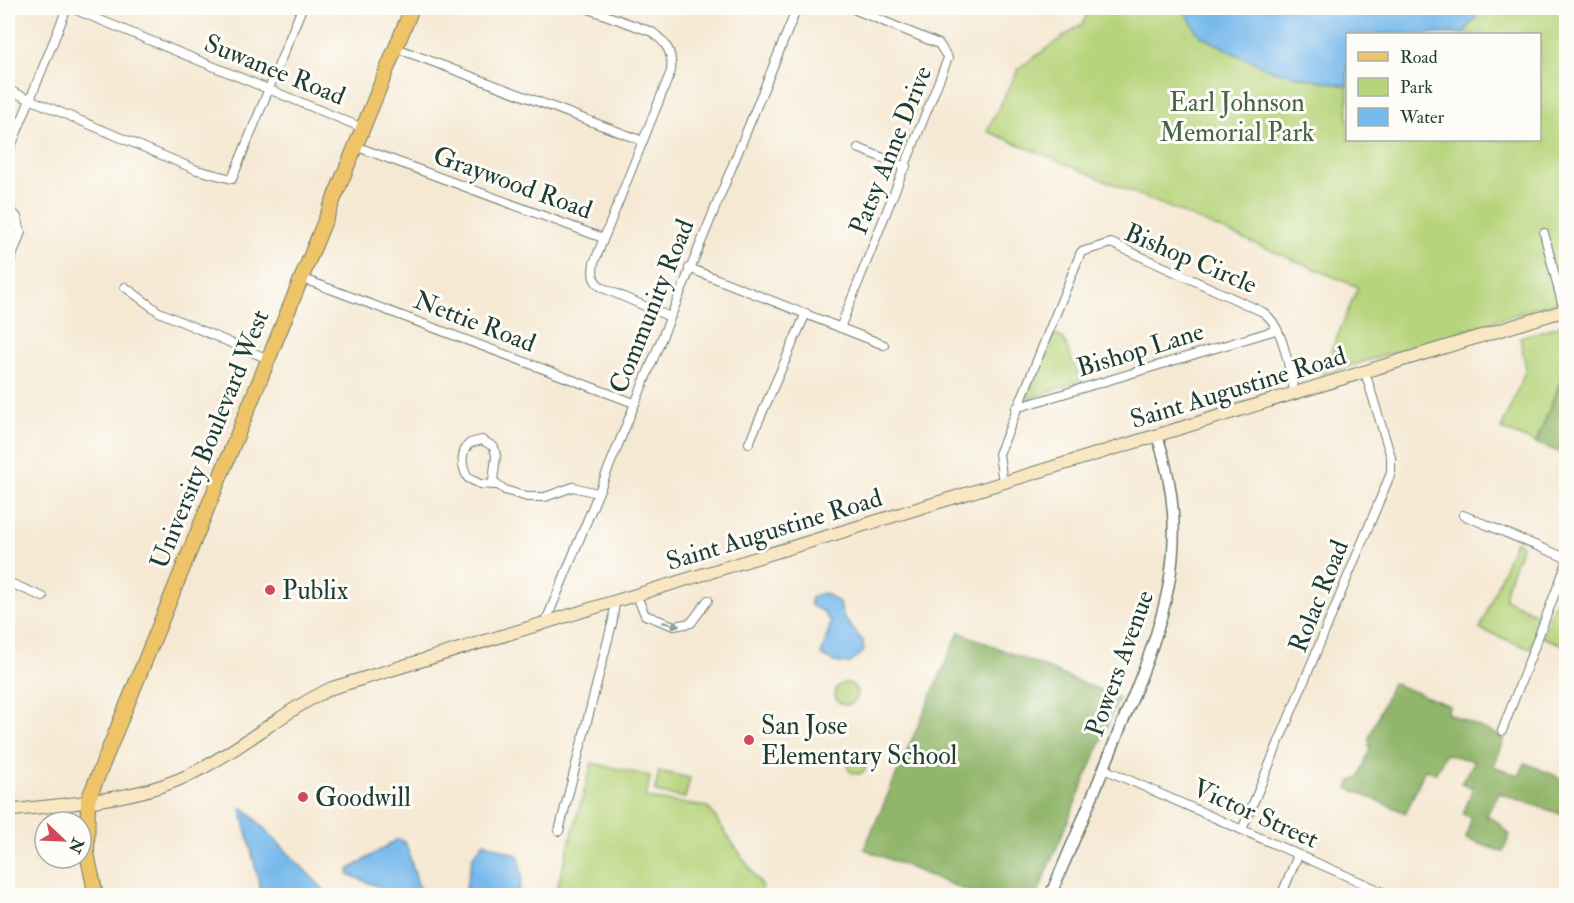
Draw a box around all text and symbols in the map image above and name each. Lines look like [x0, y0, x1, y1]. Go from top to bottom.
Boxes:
street label: Suwanee Road [199, 27, 350, 113]
legend [1346, 33, 1541, 141]
text: Road [1400, 46, 1438, 69]
street label: Patsy Anne Drive [843, 61, 939, 239]
text: Park [1400, 76, 1433, 99]
park label: Earl Johnson Memorial Park [1160, 87, 1315, 149]
text: Water [1399, 106, 1444, 129]
street label: Graywood Road [429, 139, 597, 227]
street label: Community Road [602, 214, 701, 398]
street label: Bishop Circle [1119, 217, 1262, 302]
street label: Nettie Road [409, 284, 540, 360]
street label: University Boulevard West [143, 305, 277, 573]
street label: Bishop Lane [1073, 315, 1208, 385]
street label: Saint Augustine Road [1127, 340, 1350, 436]
street label: Saint Augustine Road [663, 482, 886, 578]
street label: Rolac Road [1282, 535, 1356, 657]
place label: Publix [282, 575, 349, 607]
marker: Publix [263, 583, 277, 597]
street label: Powers Avenue [1079, 586, 1161, 741]
one-way arrow [662, 620, 681, 629]
place label: San Jose Elementary School [761, 710, 958, 772]
marker: San Jose Elementary School [742, 733, 756, 747]
street label: Victor Street [1188, 772, 1323, 856]
place label: Goodwill [315, 782, 411, 814]
marker: Goodwill [296, 790, 310, 804]
north arrow [33, 810, 93, 870]
text: N [64, 834, 88, 857]

